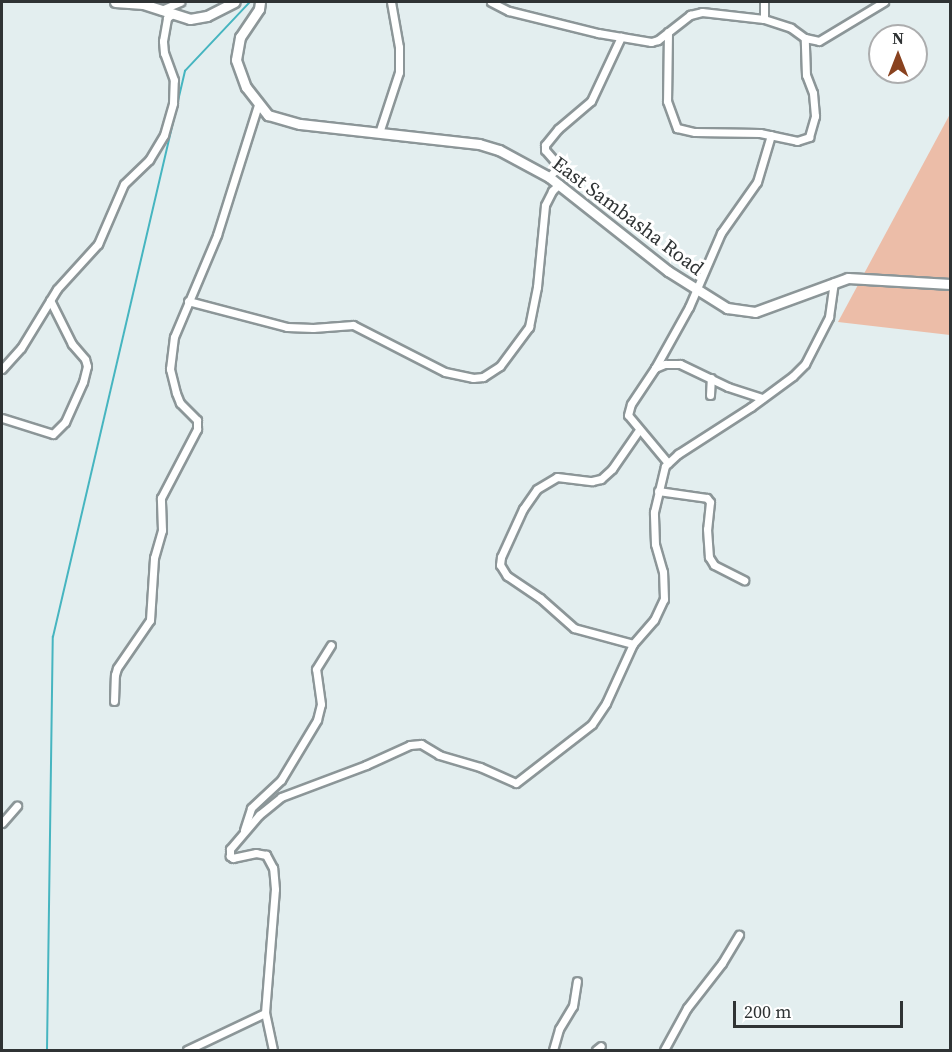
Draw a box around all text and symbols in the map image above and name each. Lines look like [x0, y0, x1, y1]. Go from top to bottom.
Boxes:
north arrow [868, 24, 928, 84]
text: N [892, 27, 904, 49]
street label: East Sambasha Road [548, 151, 708, 281]
scale bar [736, 989, 906, 1027]
text: 200 m [744, 999, 791, 1024]

